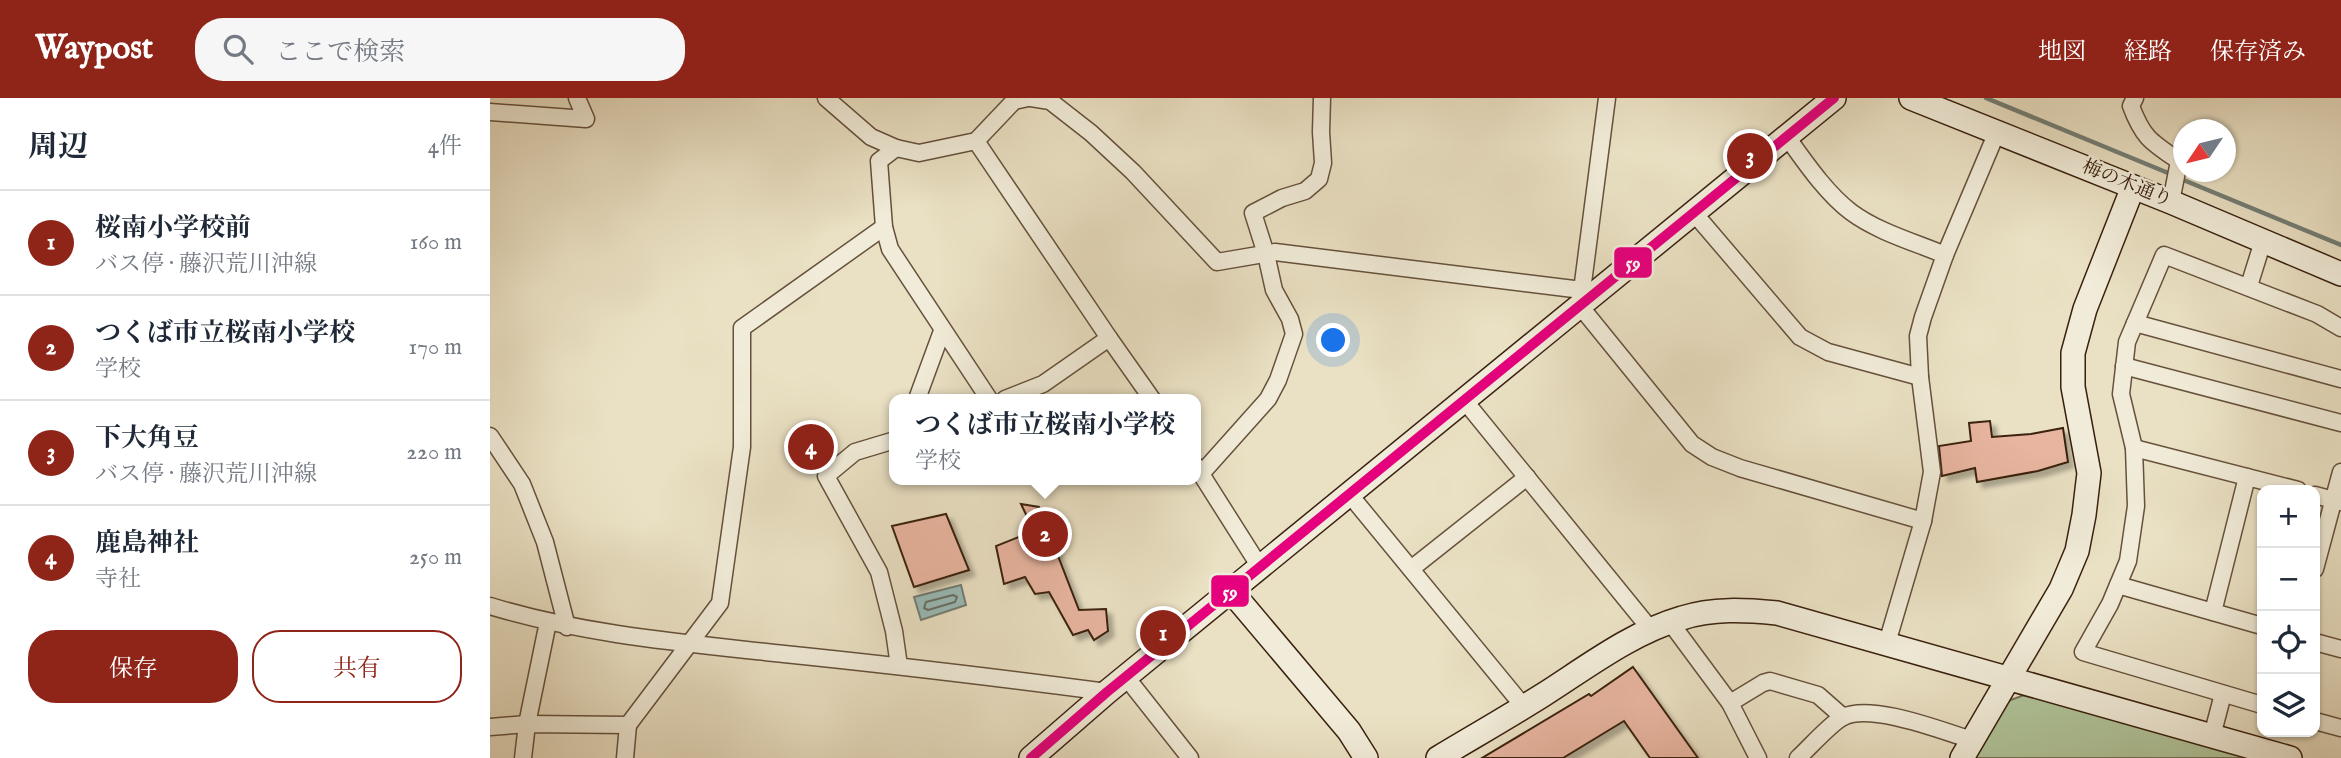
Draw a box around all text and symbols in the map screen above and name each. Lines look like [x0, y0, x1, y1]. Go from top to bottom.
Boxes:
search box [195, 18, 685, 81]
text: Waypost [35, 28, 153, 70]
icon: search [219, 30, 257, 68]
text: ここで検索 [275, 36, 405, 69]
text: 地図 [2038, 37, 2086, 68]
text: 経路 [2124, 37, 2172, 68]
text: 保存済み [2210, 37, 2306, 68]
north arrow [2173, 119, 2236, 182]
text: 周辺 [28, 129, 88, 167]
pin: 3 [1727, 130, 1773, 182]
text: 4件 [428, 132, 462, 161]
street label: 梅の木通り [2078, 155, 2176, 213]
text: 桜南小学校前 [95, 212, 251, 245]
text: 1 [47, 228, 55, 257]
text: 160 m [410, 228, 462, 257]
line badge: 59 [1613, 246, 1653, 279]
text: バス停 · 藤沢荒川沖線 [95, 250, 317, 279]
text: 59 [1625, 252, 1641, 276]
text: つくば市立桜南小学校 [95, 317, 355, 350]
your location [1316, 323, 1350, 357]
text: 2 [46, 333, 56, 362]
text: 170 m [409, 333, 462, 362]
text: 学校 [95, 355, 141, 384]
popup [889, 394, 1201, 485]
text: つくば市立桜南小学校 [915, 409, 1175, 442]
pin: 4 [788, 421, 834, 473]
text: 下大角豆 [95, 422, 199, 455]
text: 3 [47, 438, 55, 467]
text: 220 m [406, 438, 462, 467]
text: 学校 [915, 447, 961, 476]
text: バス停 · 藤沢荒川沖線 [95, 460, 317, 489]
map controls [2257, 485, 2320, 737]
button: + [2257, 485, 2320, 548]
pin: 2 [1022, 508, 1068, 560]
text: 鹿島神社 [95, 527, 199, 560]
text: 4 [45, 543, 57, 572]
text: 250 m [409, 543, 462, 572]
button: − [2257, 548, 2320, 611]
text: 寺社 [95, 565, 141, 594]
line badge: 59 [1210, 574, 1250, 608]
text: 59 [1222, 581, 1238, 605]
pin: 1 [1140, 607, 1186, 659]
button: locate [2257, 611, 2320, 674]
button: 保存 [28, 630, 238, 703]
button: 共有 [252, 630, 462, 703]
button: layers [2257, 674, 2320, 737]

